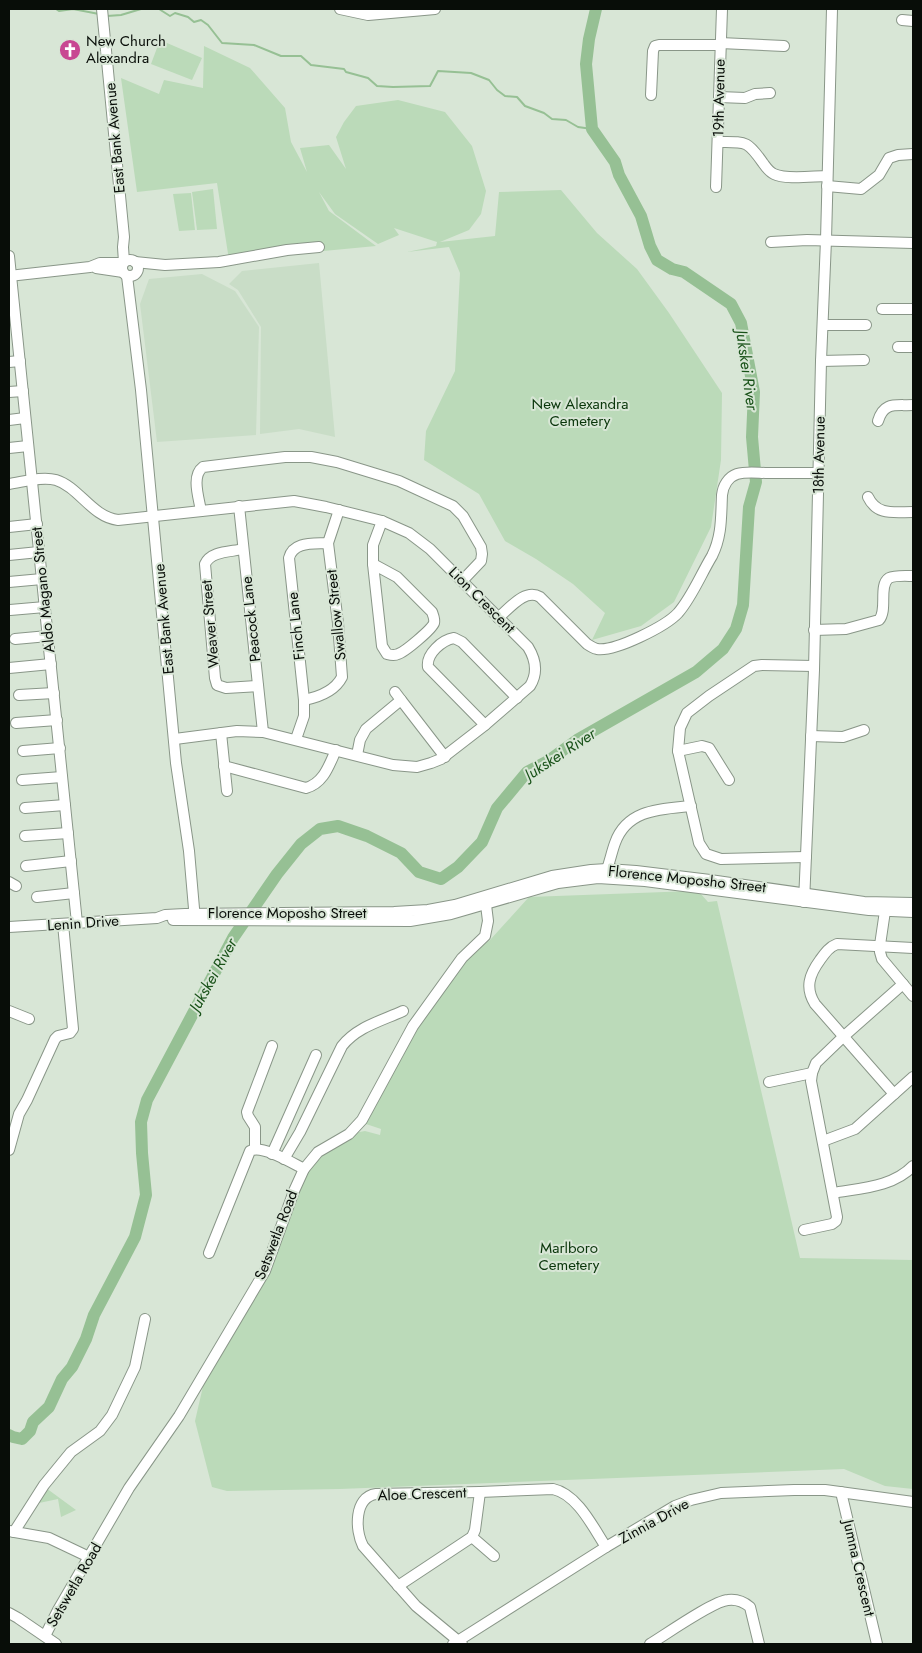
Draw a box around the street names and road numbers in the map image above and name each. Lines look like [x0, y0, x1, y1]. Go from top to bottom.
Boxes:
street label: 19th Avenue [707, 58, 731, 137]
street label: East Bank Avenue [99, 82, 131, 194]
street label: 18th Avenue [807, 416, 831, 494]
street label: Aldo Magano Street [25, 526, 61, 654]
street label: Lion Crescent [444, 562, 521, 639]
street label: East Bank Avenue [148, 563, 180, 675]
street label: Swallow Street [320, 568, 352, 661]
street label: Peacock Lane [236, 575, 266, 663]
street label: Weaver Street [195, 579, 225, 669]
street label: Finch Lane [281, 591, 311, 661]
street label: Florence Moposho Street [607, 860, 767, 898]
street label: Florence Moposho Street [208, 902, 367, 924]
street label: Lenin Drive [46, 909, 120, 936]
street label: Setswetla Road [249, 1187, 303, 1283]
street label: Aloe Crescent [377, 1481, 467, 1507]
street label: Zinnia Drive [615, 1493, 693, 1549]
street label: Jumna Crescent [837, 1516, 881, 1619]
street label: Setswetla Road [41, 1539, 107, 1631]

